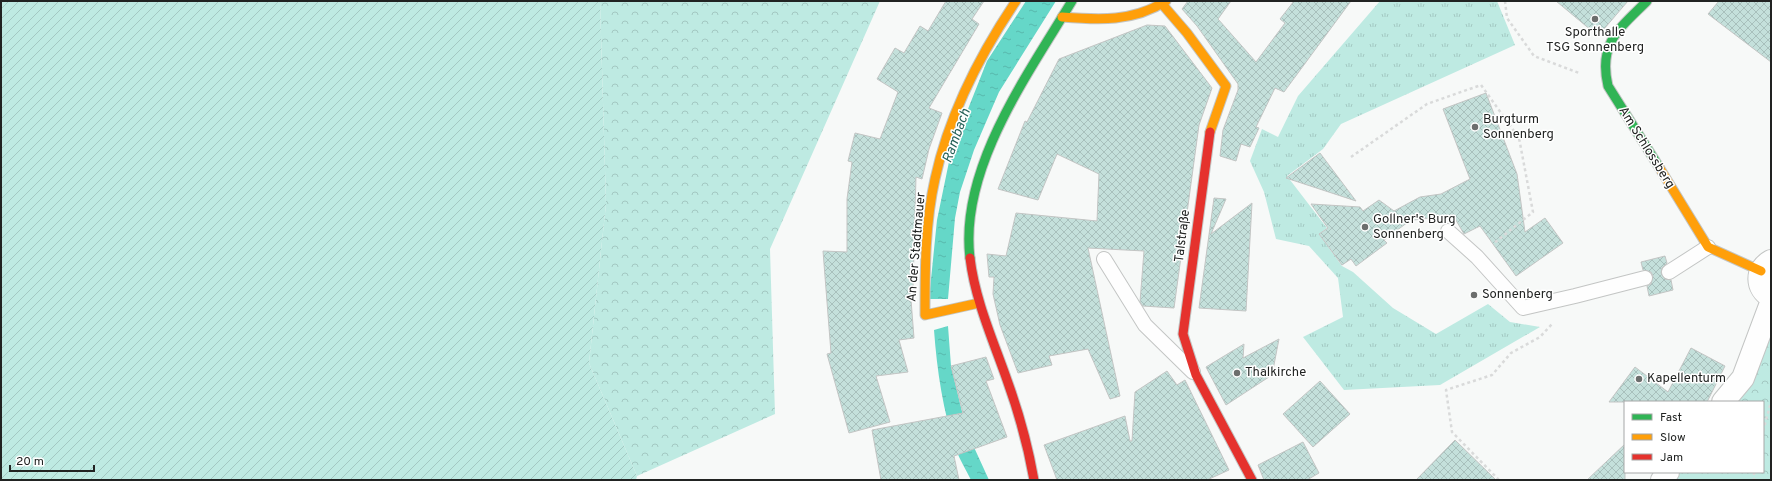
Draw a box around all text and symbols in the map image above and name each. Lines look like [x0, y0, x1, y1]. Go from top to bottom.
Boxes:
marker: Sporthalle TSG Sonnenberg [1590, 14, 1600, 24]
place label: Sporthalle TSG Sonnenberg [1546, 25, 1644, 56]
street label: Am Schlossberg [1614, 104, 1678, 192]
water label: Rambach [939, 106, 975, 166]
place label: Burgturm Sonnenberg [1483, 112, 1554, 143]
marker: Burgturm Sonnenberg [1470, 122, 1480, 132]
street label: An der Stadtmauer [904, 191, 930, 303]
street label: Talstraße [1172, 209, 1194, 263]
place label: Gollner's Burg Sonnenberg [1373, 212, 1456, 243]
marker: Gollner's Burg Sonnenberg [1360, 222, 1370, 232]
place label: Sonnenberg [1482, 287, 1553, 303]
marker: Sonnenberg [1469, 290, 1479, 300]
place label: Thalkirche [1245, 365, 1306, 381]
marker: Thalkirche [1232, 368, 1242, 378]
place label: Kapellenturm [1647, 371, 1726, 387]
marker: Kapellenturm [1634, 374, 1644, 384]
legend [1624, 401, 1764, 473]
text: Fast [1660, 410, 1682, 426]
text: Slow [1660, 430, 1686, 446]
scale bar [10, 447, 94, 473]
text: Jam [1660, 450, 1683, 466]
text: 20 m [16, 454, 44, 470]

